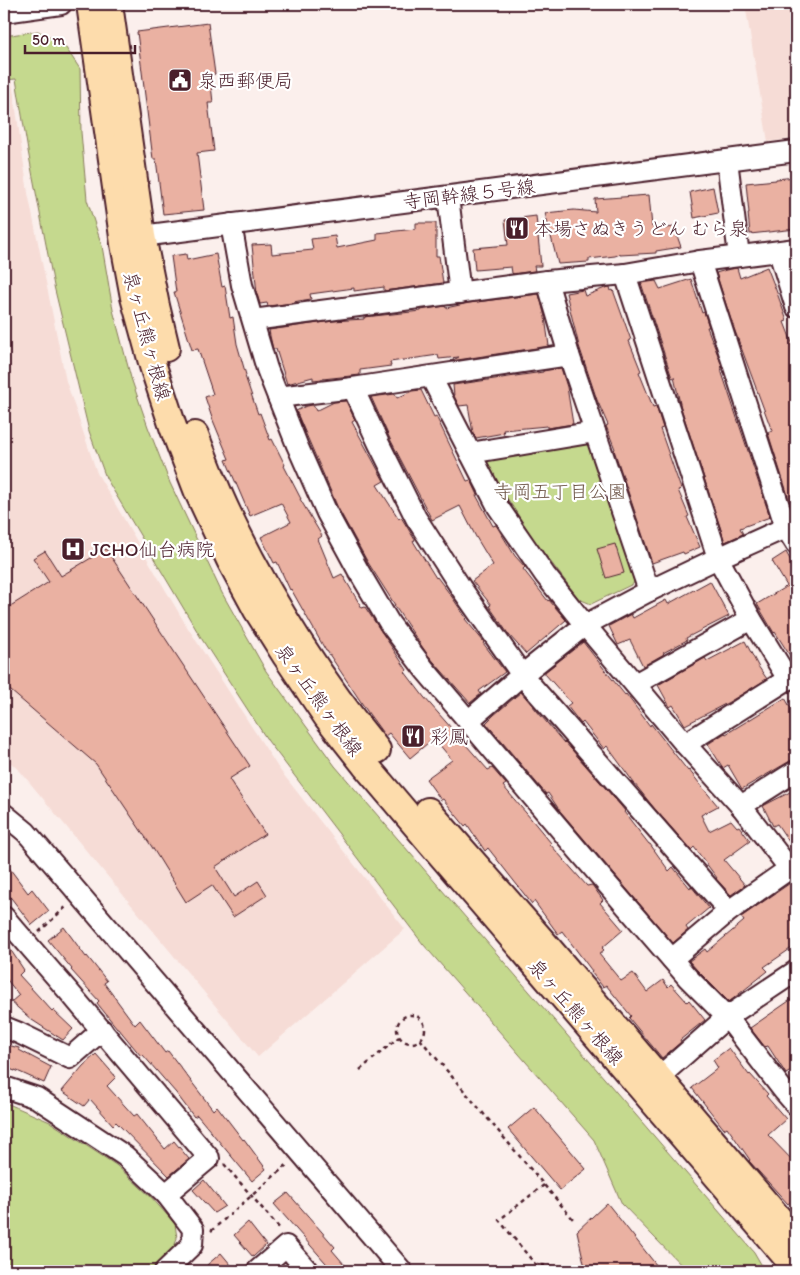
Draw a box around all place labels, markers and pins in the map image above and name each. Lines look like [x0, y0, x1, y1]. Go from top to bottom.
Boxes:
public building icon: 泉西郵便局 [167, 67, 193, 93]
place label: 泉西郵便局 [198, 69, 293, 92]
restaurant icon: 本場さぬきうどん むら泉 [504, 215, 530, 241]
place label: 本場さぬきうどん むら泉 [534, 217, 748, 240]
hospital icon: JCHO仙台病院 [60, 536, 86, 562]
place label: JCHO仙台病院 [90, 538, 214, 561]
restaurant icon: 彩鳳 [400, 723, 426, 749]
place label: 彩鳳 [430, 725, 468, 748]

